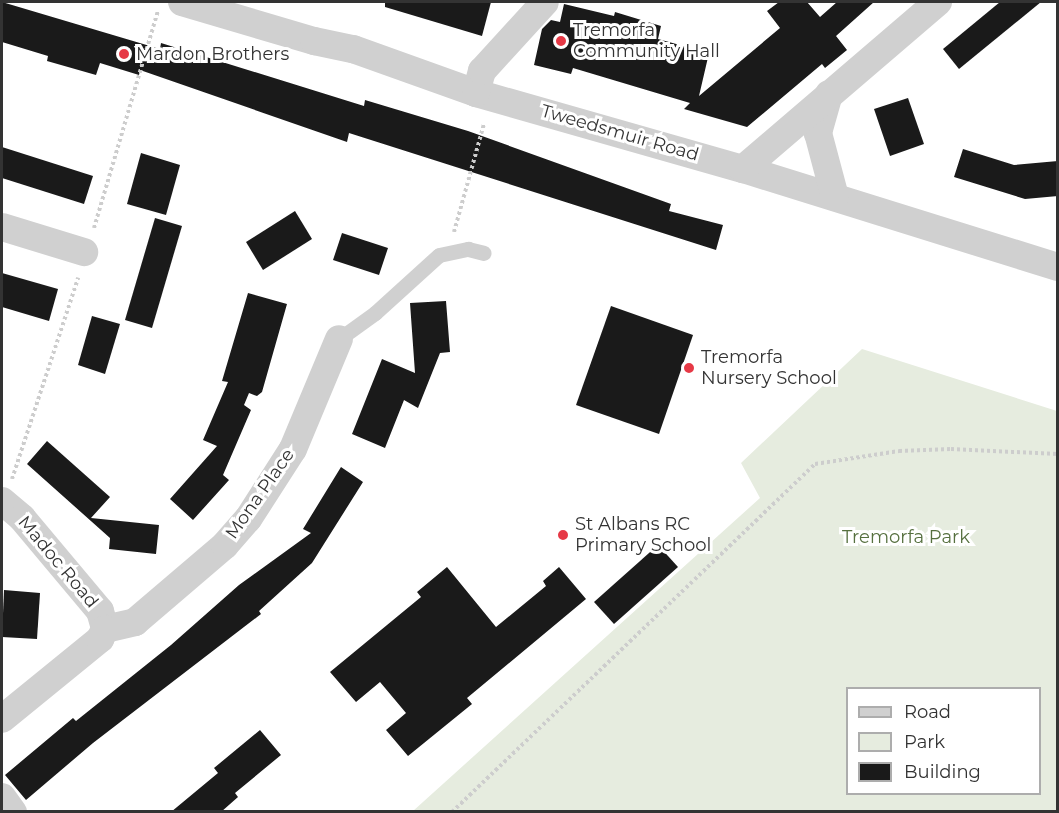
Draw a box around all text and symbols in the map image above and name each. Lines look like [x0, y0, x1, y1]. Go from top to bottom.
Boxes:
place label: Tremorfa Community Hall [573, 20, 720, 63]
marker: Tremorfa Community Hall [554, 34, 568, 48]
place label: Mardon Brothers [136, 43, 289, 65]
marker: Mardon Brothers [117, 47, 131, 61]
street label: Tweedsmuir Road [539, 100, 701, 166]
place label: Tremorfa Nursery School [701, 347, 837, 389]
marker: Tremorfa Nursery School [682, 361, 696, 375]
street label: Mona Place [221, 445, 299, 543]
street label: Madoc Road [13, 512, 103, 612]
place label: St Albans RC Primary School [575, 514, 711, 556]
park label: Tremorfa Park [842, 526, 970, 548]
marker: St Albans RC Primary School [556, 528, 570, 542]
legend [846, 687, 1041, 795]
text: Road [904, 701, 951, 723]
text: Park [904, 731, 945, 753]
text: Building [904, 761, 981, 783]

